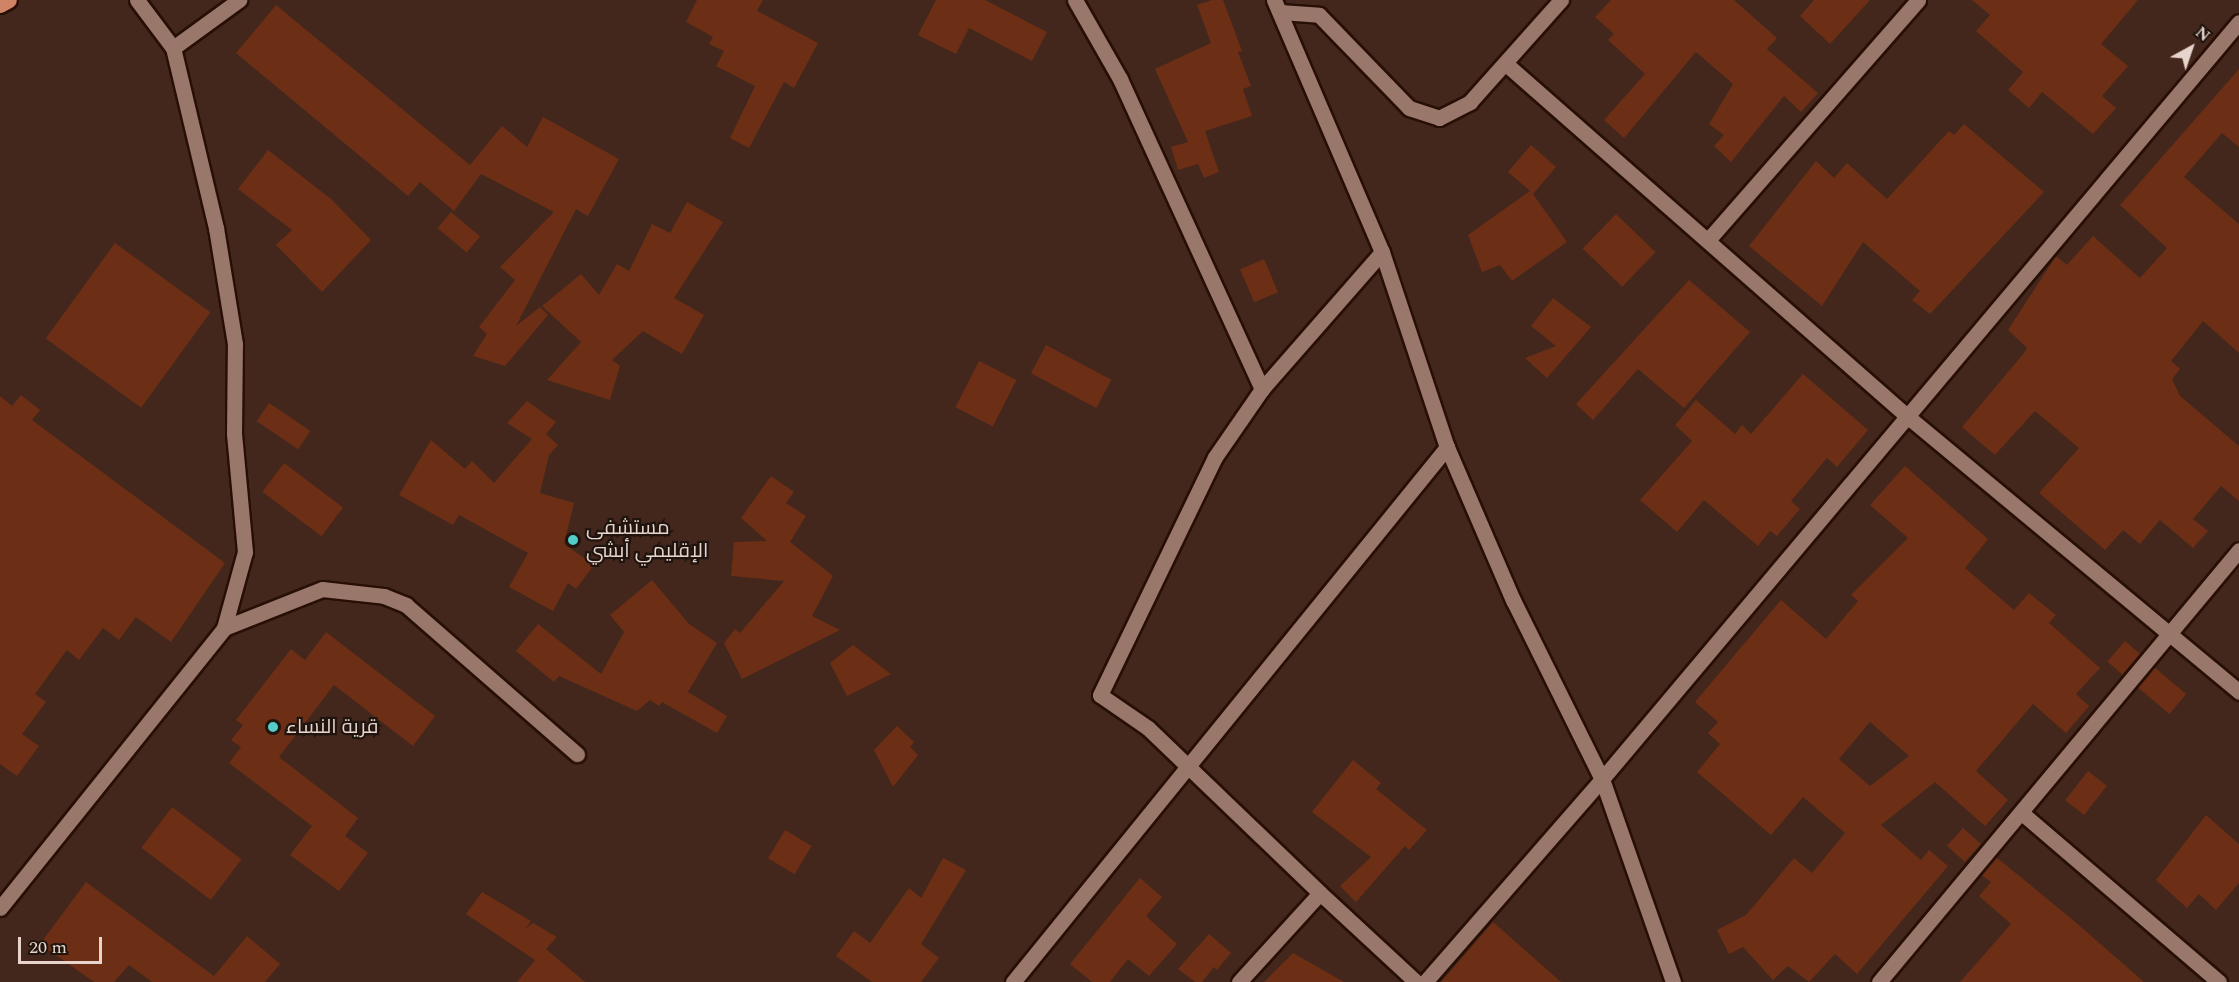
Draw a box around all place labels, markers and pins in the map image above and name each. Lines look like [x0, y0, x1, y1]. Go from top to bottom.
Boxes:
place label: مستشفى الإقليمي أبشي [586, 516, 708, 563]
marker: مستشفى الإقليمي أبشي [564, 531, 582, 549]
place label: قرية النساء [286, 715, 378, 739]
marker: قرية النساء [264, 718, 282, 736]

